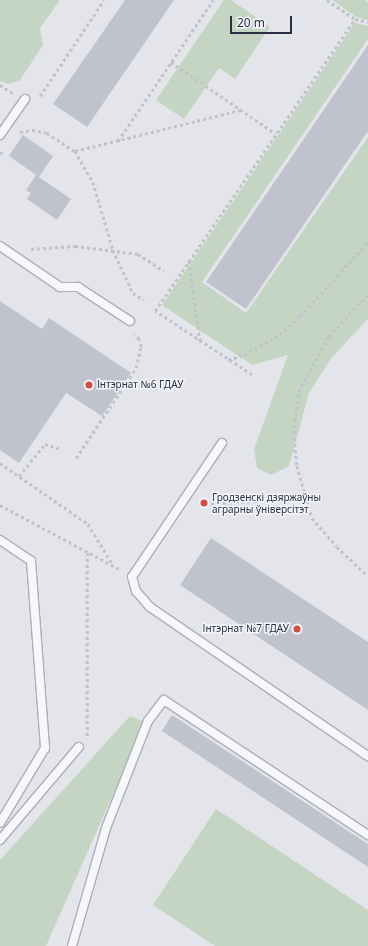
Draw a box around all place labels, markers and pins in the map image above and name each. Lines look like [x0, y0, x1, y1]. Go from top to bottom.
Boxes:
place label: Інтэрнат №6 ГДАУ [97, 379, 183, 391]
marker: Інтэрнат №6 ГДАУ [84, 380, 94, 390]
place label: Гродзенскі дзяржаўны аграрны ўніверсітэт [212, 491, 321, 514]
marker: Гродзенскі дзяржаўны аграрны ўніверсітэт [199, 498, 209, 508]
place label: Інтэрнат №7 ГДАУ [203, 623, 289, 635]
marker: Інтэрнат №7 ГДАУ [292, 624, 302, 634]

